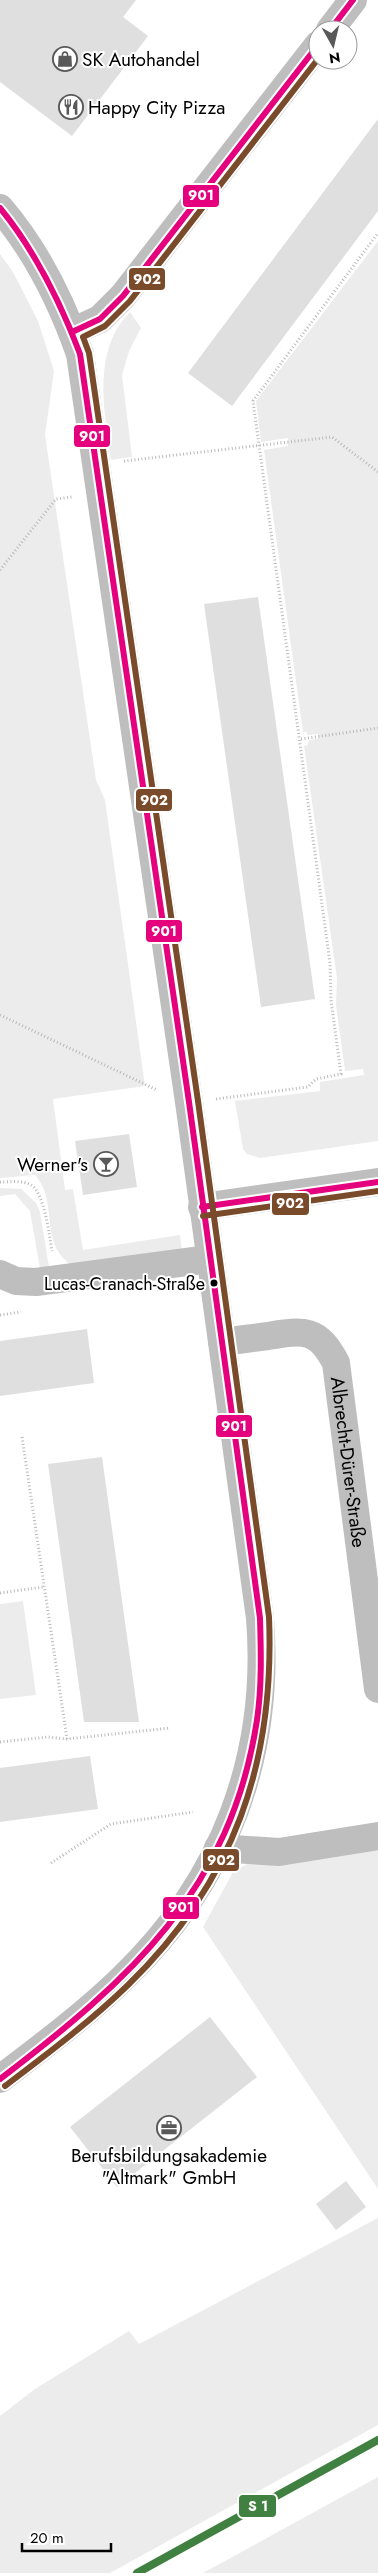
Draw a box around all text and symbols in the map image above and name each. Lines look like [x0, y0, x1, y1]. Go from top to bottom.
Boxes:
north arrow [308, 20, 358, 70]
shop icon: SK Autohandel [52, 46, 78, 72]
place label: SK Autohandel [82, 46, 200, 73]
text: N [328, 47, 342, 69]
restaurant icon: Happy City Pizza [58, 94, 84, 120]
place label: Happy City Pizza [88, 94, 225, 121]
line badge: 901 [182, 184, 220, 208]
text: 901 [188, 185, 214, 205]
line badge: 902 [128, 267, 166, 291]
text: 902 [133, 269, 161, 289]
line badge: 901 [73, 424, 111, 448]
text: 901 [79, 426, 105, 446]
line badge: 902 [135, 788, 173, 812]
text: 902 [140, 790, 168, 810]
line badge: 901 [145, 919, 183, 943]
text: 901 [151, 921, 177, 941]
place label: Werner's [17, 1151, 88, 1178]
bar icon: Werner's [93, 1151, 119, 1177]
line badge: 902 [271, 1192, 310, 1216]
text: 902 [276, 1193, 304, 1213]
place label: Lucas-Cranach-Straße [44, 1271, 205, 1297]
marker: Lucas-Cranach-Straße [209, 1278, 219, 1288]
street label: Albrecht-Dürer-Straße [324, 1375, 373, 1549]
line badge: 901 [215, 1414, 253, 1438]
text: 901 [221, 1416, 247, 1436]
line badge: 902 [202, 1848, 240, 1872]
text: 902 [207, 1850, 235, 1870]
line badge: 901 [162, 1896, 200, 1920]
text: 901 [168, 1897, 194, 1917]
office icon: Berufsbildungsakademie "Altmark" GmbH [156, 2115, 182, 2141]
place label: Berufsbildungsakademie "Altmark" GmbH [71, 2142, 267, 2191]
line badge: S 1 [238, 2494, 277, 2518]
text: S 1 [248, 2496, 268, 2516]
scale bar [22, 2520, 111, 2552]
text: 20 m [30, 2527, 64, 2549]

